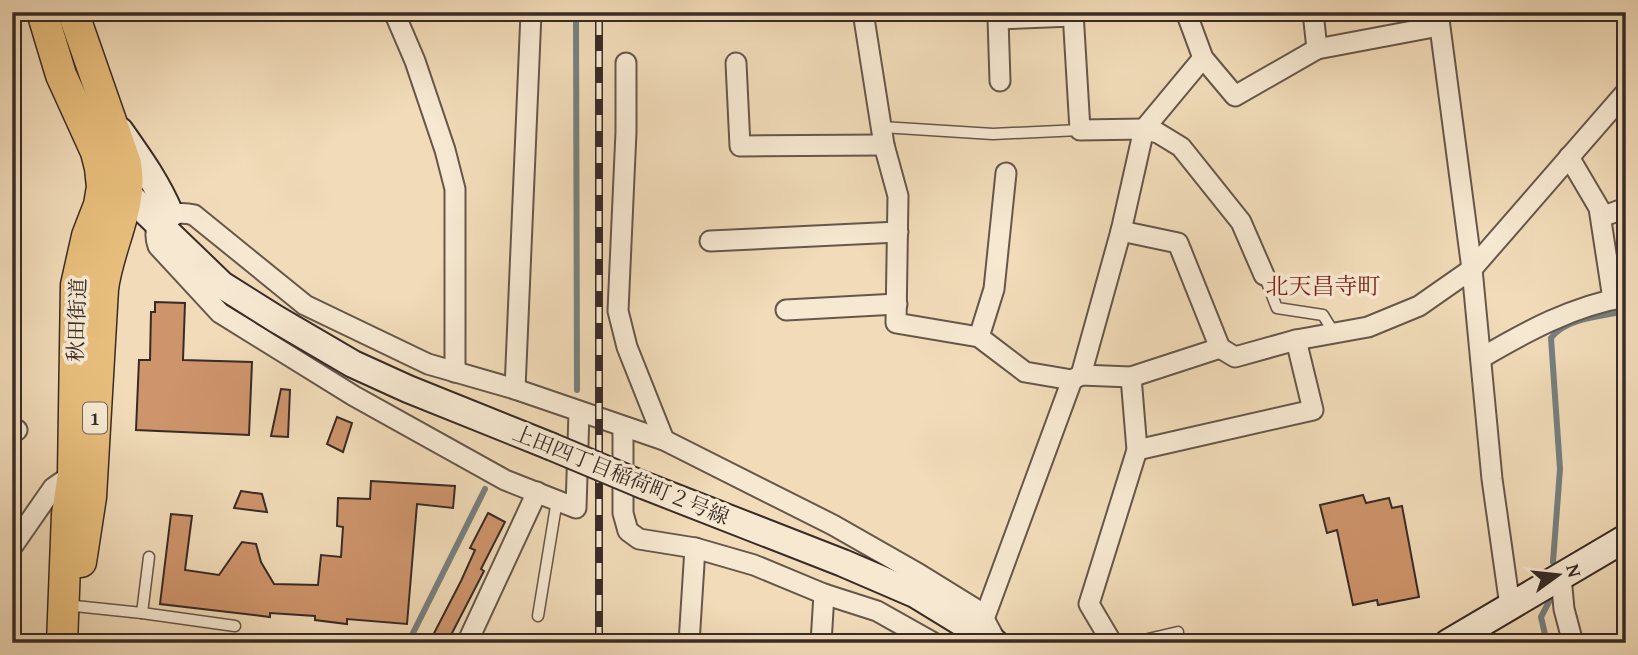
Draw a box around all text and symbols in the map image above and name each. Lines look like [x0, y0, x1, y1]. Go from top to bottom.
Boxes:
district label: 北天昌寺町 [1266, 269, 1381, 302]
street label: 秋田街道 [60, 277, 93, 362]
road number: 1 [83, 402, 107, 434]
street label: 上田四丁目稲荷町２号線 [508, 417, 734, 532]
north arrow [1522, 540, 1592, 610]
text: N [1559, 561, 1590, 581]

